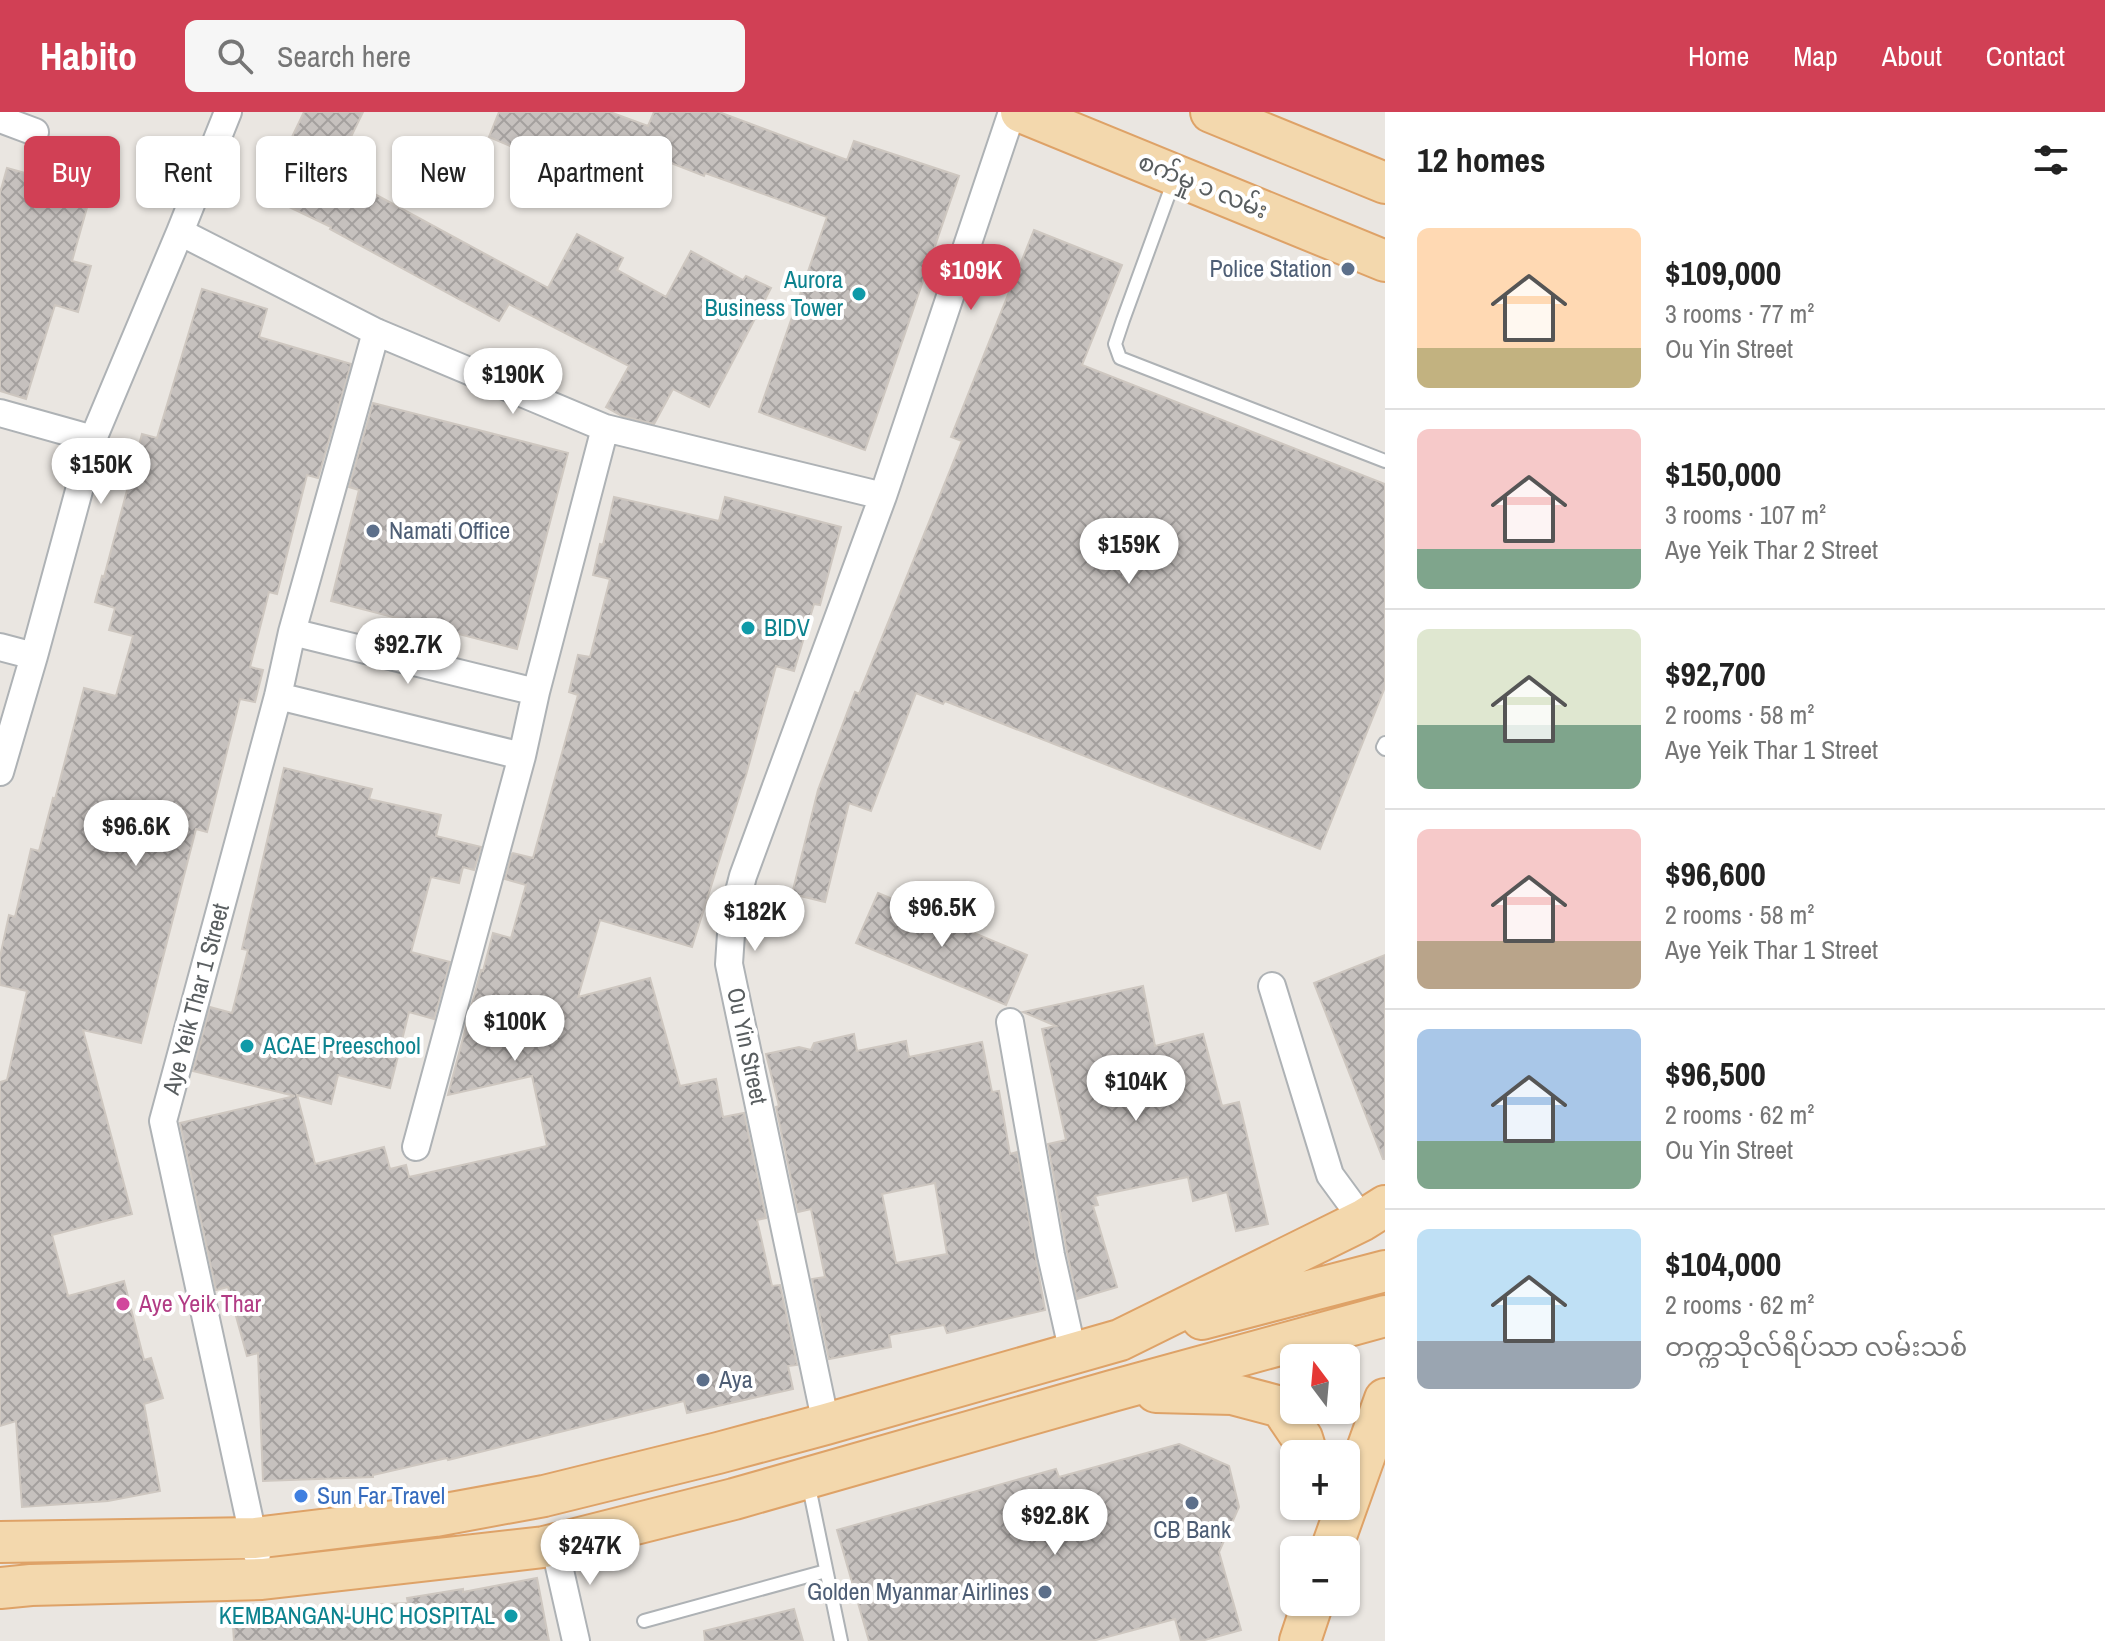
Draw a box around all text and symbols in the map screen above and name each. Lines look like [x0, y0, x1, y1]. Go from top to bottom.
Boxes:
search box [185, 20, 745, 92]
text: Habito [40, 31, 137, 82]
icon: search [213, 34, 257, 78]
text: Search here [277, 36, 411, 76]
text: Home [1688, 37, 1749, 75]
text: Map [1793, 37, 1838, 75]
text: About [1882, 37, 1942, 75]
text: Contact [1986, 37, 2065, 75]
chip: Buy [24, 136, 120, 208]
chip: Rent [136, 136, 240, 208]
chip: Filters [256, 136, 376, 208]
chip: New [392, 136, 494, 208]
chip: Apartment [510, 136, 672, 208]
text: 12 homes [1417, 137, 1546, 183]
icon: filters [2029, 138, 2073, 182]
street label: စက်မှု ၁ လမ်း [1132, 145, 1273, 229]
pin: $109K [915, 244, 1027, 312]
text: $109,000 [1665, 250, 1781, 296]
text: $109K [940, 252, 1002, 287]
place label: Police Station [1209, 252, 1332, 284]
marker: Police Station [1339, 260, 1357, 278]
icon: home [1481, 260, 1577, 356]
place label: Aurora Business Tower [704, 263, 843, 323]
marker: Aurora Business Tower [850, 285, 868, 303]
text: 3 rooms · 77 m² [1665, 296, 1814, 331]
text: Ou Yin Street [1665, 331, 1793, 366]
pin: $190K [457, 348, 569, 416]
text: $190K [482, 356, 544, 391]
pin: $150K [45, 438, 157, 506]
text: $150K [70, 446, 132, 481]
text: $150,000 [1665, 451, 1781, 497]
icon: home [1481, 461, 1577, 557]
text: 3 rooms · 107 m² [1665, 497, 1826, 532]
place label: Namati Office [389, 514, 510, 546]
pin: $159K [1073, 518, 1185, 586]
marker: Namati Office [364, 522, 382, 540]
text: $159K [1098, 526, 1160, 561]
text: Aye Yeik Thar 2 Street [1665, 532, 1878, 567]
place label: BIDV [764, 611, 810, 643]
pin: $92.7K [343, 618, 473, 686]
marker: BIDV [739, 619, 757, 637]
text: $92.7K [374, 626, 442, 661]
text: $92,700 [1665, 651, 1766, 697]
icon: home [1481, 661, 1577, 757]
text: 2 rooms · 58 m² [1665, 697, 1814, 732]
text: Aye Yeik Thar 1 Street [1665, 732, 1878, 767]
pin: $96.6K [71, 800, 201, 868]
text: $96.6K [102, 808, 170, 843]
text: $96,600 [1665, 851, 1766, 897]
icon: home [1481, 861, 1577, 957]
pin: $96.5K [877, 881, 1007, 949]
pin: $182K [699, 885, 811, 953]
text: $96.5K [908, 889, 976, 924]
text: $182K [724, 893, 786, 928]
text: 2 rooms · 58 m² [1665, 897, 1814, 932]
street label: Aye Yeik Thar 1 Street [154, 899, 236, 1099]
text: Aye Yeik Thar 1 Street [1665, 932, 1878, 967]
street label: Ou Yin Street [720, 985, 776, 1107]
pin: $100K [459, 995, 571, 1063]
text: $100K [484, 1003, 546, 1038]
place label: ACAE Preeschool [262, 1029, 421, 1061]
marker: ACAE Preeschool [238, 1037, 256, 1055]
text: $96,500 [1665, 1051, 1766, 1097]
pin: $104K [1080, 1055, 1192, 1123]
icon: home [1481, 1061, 1577, 1157]
text: $104K [1105, 1063, 1167, 1098]
text: 2 rooms · 62 m² [1665, 1097, 1814, 1132]
text: Ou Yin Street [1665, 1132, 1793, 1167]
text: $104,000 [1665, 1241, 1781, 1287]
icon: home [1481, 1261, 1577, 1357]
place label: Aye Yeik Thar [138, 1287, 262, 1319]
text: 2 rooms · 62 m² [1665, 1287, 1814, 1322]
marker: Aye Yeik Thar [114, 1295, 132, 1313]
text: တက္ကသိုလ်ရိပ်သာ လမ်းသစ် [1665, 1329, 1967, 1364]
north arrow [1280, 1344, 1360, 1424]
map controls [1280, 1344, 1360, 1616]
place label: Aya [718, 1363, 753, 1395]
marker: Aya [694, 1371, 712, 1389]
button: + [1280, 1440, 1360, 1520]
place label: Sun Far Travel [317, 1479, 445, 1511]
marker: Sun Far Travel [292, 1487, 310, 1505]
pin: $92.8K [990, 1489, 1120, 1557]
marker: CB Bank [1183, 1494, 1201, 1512]
text: $92.8K [1021, 1497, 1089, 1532]
place label: CB Bank [1153, 1513, 1231, 1545]
pin: $247K [534, 1519, 646, 1587]
text: $247K [559, 1527, 621, 1562]
button: − [1280, 1536, 1360, 1616]
place label: Golden Myanmar Airlines [807, 1575, 1029, 1607]
marker: Golden Myanmar Airlines [1036, 1583, 1054, 1601]
place label: KEMBANGAN-UHC HOSPITAL [219, 1599, 495, 1631]
marker: KEMBANGAN-UHC HOSPITAL [502, 1607, 520, 1625]

